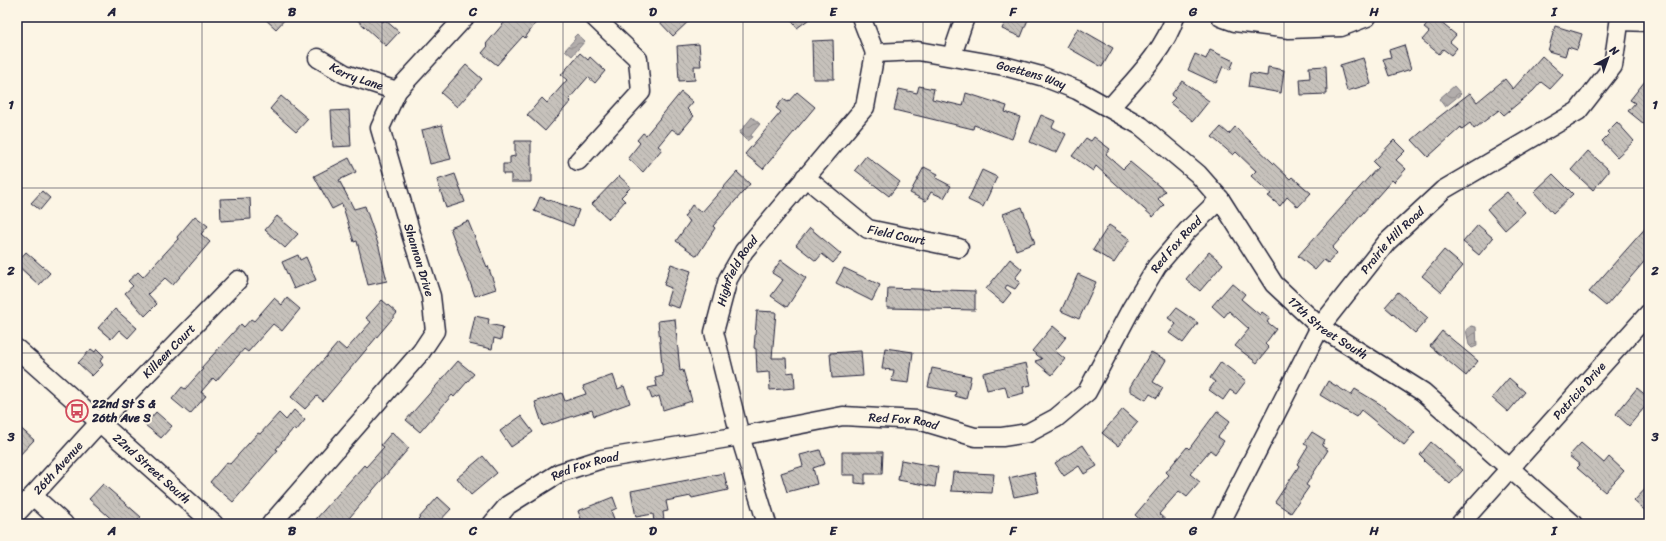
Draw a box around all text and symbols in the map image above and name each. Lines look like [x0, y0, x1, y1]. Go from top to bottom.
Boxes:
text: A [107, 0, 116, 23]
text: B [288, 0, 297, 23]
text: C [468, 0, 478, 23]
text: D [649, 0, 657, 23]
text: E [829, 0, 838, 23]
text: F [1008, 0, 1017, 23]
text: G [1188, 0, 1198, 23]
text: H [1368, 0, 1379, 23]
text: I [1550, 0, 1558, 23]
north arrow [1588, 38, 1628, 78]
text: N [1604, 41, 1624, 61]
street label: Goettens Way [995, 54, 1070, 96]
street label: Kerry Lane [325, 56, 386, 97]
text: 1 [8, 93, 14, 116]
text: 1 [1652, 93, 1658, 116]
street label: Prairie Hill Road [1355, 201, 1430, 279]
street label: Red Fox Road [1144, 210, 1208, 277]
street label: Field Court [866, 218, 928, 252]
street label: Shannon Drive [397, 221, 441, 299]
street label: Highfield Road [710, 230, 764, 309]
text: 2 [6, 259, 15, 282]
text: 2 [1650, 259, 1659, 282]
street label: 17th Street South [1282, 291, 1372, 365]
street label: Killeen Court [137, 319, 201, 384]
street label: Patricia Drive [1547, 356, 1612, 425]
place label: 22nd St S & 26th Ave S [91, 393, 156, 429]
bus stop icon: 22nd St S & 26th Ave S [64, 398, 90, 424]
street label: Red Fox Road [868, 406, 942, 437]
text: 3 [6, 425, 15, 448]
text: 3 [1650, 425, 1659, 448]
street label: 22nd Street South [107, 427, 196, 510]
street label: 26th Avenue [27, 436, 89, 500]
street label: Red Fox Road [546, 445, 621, 487]
text: A [107, 519, 116, 541]
text: B [288, 519, 297, 541]
text: C [468, 519, 478, 541]
text: D [649, 519, 657, 541]
text: E [829, 519, 838, 541]
text: F [1008, 519, 1017, 541]
text: G [1188, 519, 1198, 541]
text: H [1368, 519, 1379, 541]
text: I [1550, 519, 1558, 541]

